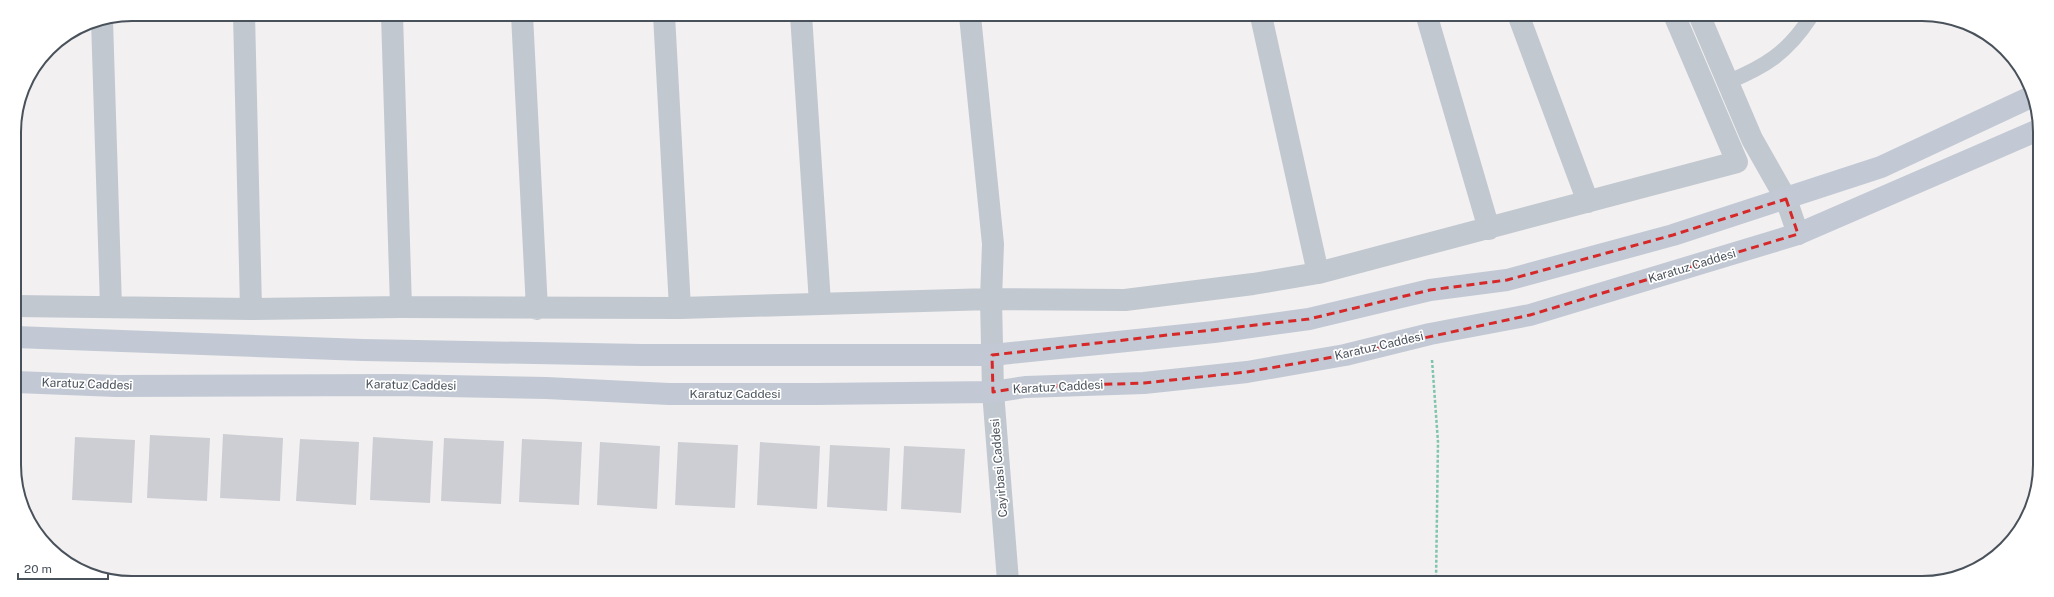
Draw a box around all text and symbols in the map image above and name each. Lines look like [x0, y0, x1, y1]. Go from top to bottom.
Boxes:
street label: Karatuz Caddesi [1647, 246, 1737, 286]
street label: Karatuz Caddesi [1333, 329, 1425, 363]
street label: Karatuz Caddesi [41, 375, 133, 393]
street label: Karatuz Caddesi [366, 377, 457, 393]
street label: Karatuz Caddesi [1012, 378, 1104, 396]
street label: Karatuz Caddesi [690, 387, 780, 401]
street label: Cayirbasi Caddesi [988, 418, 1010, 518]
scale bar [18, 555, 108, 581]
text: 20 m [24, 562, 52, 576]

